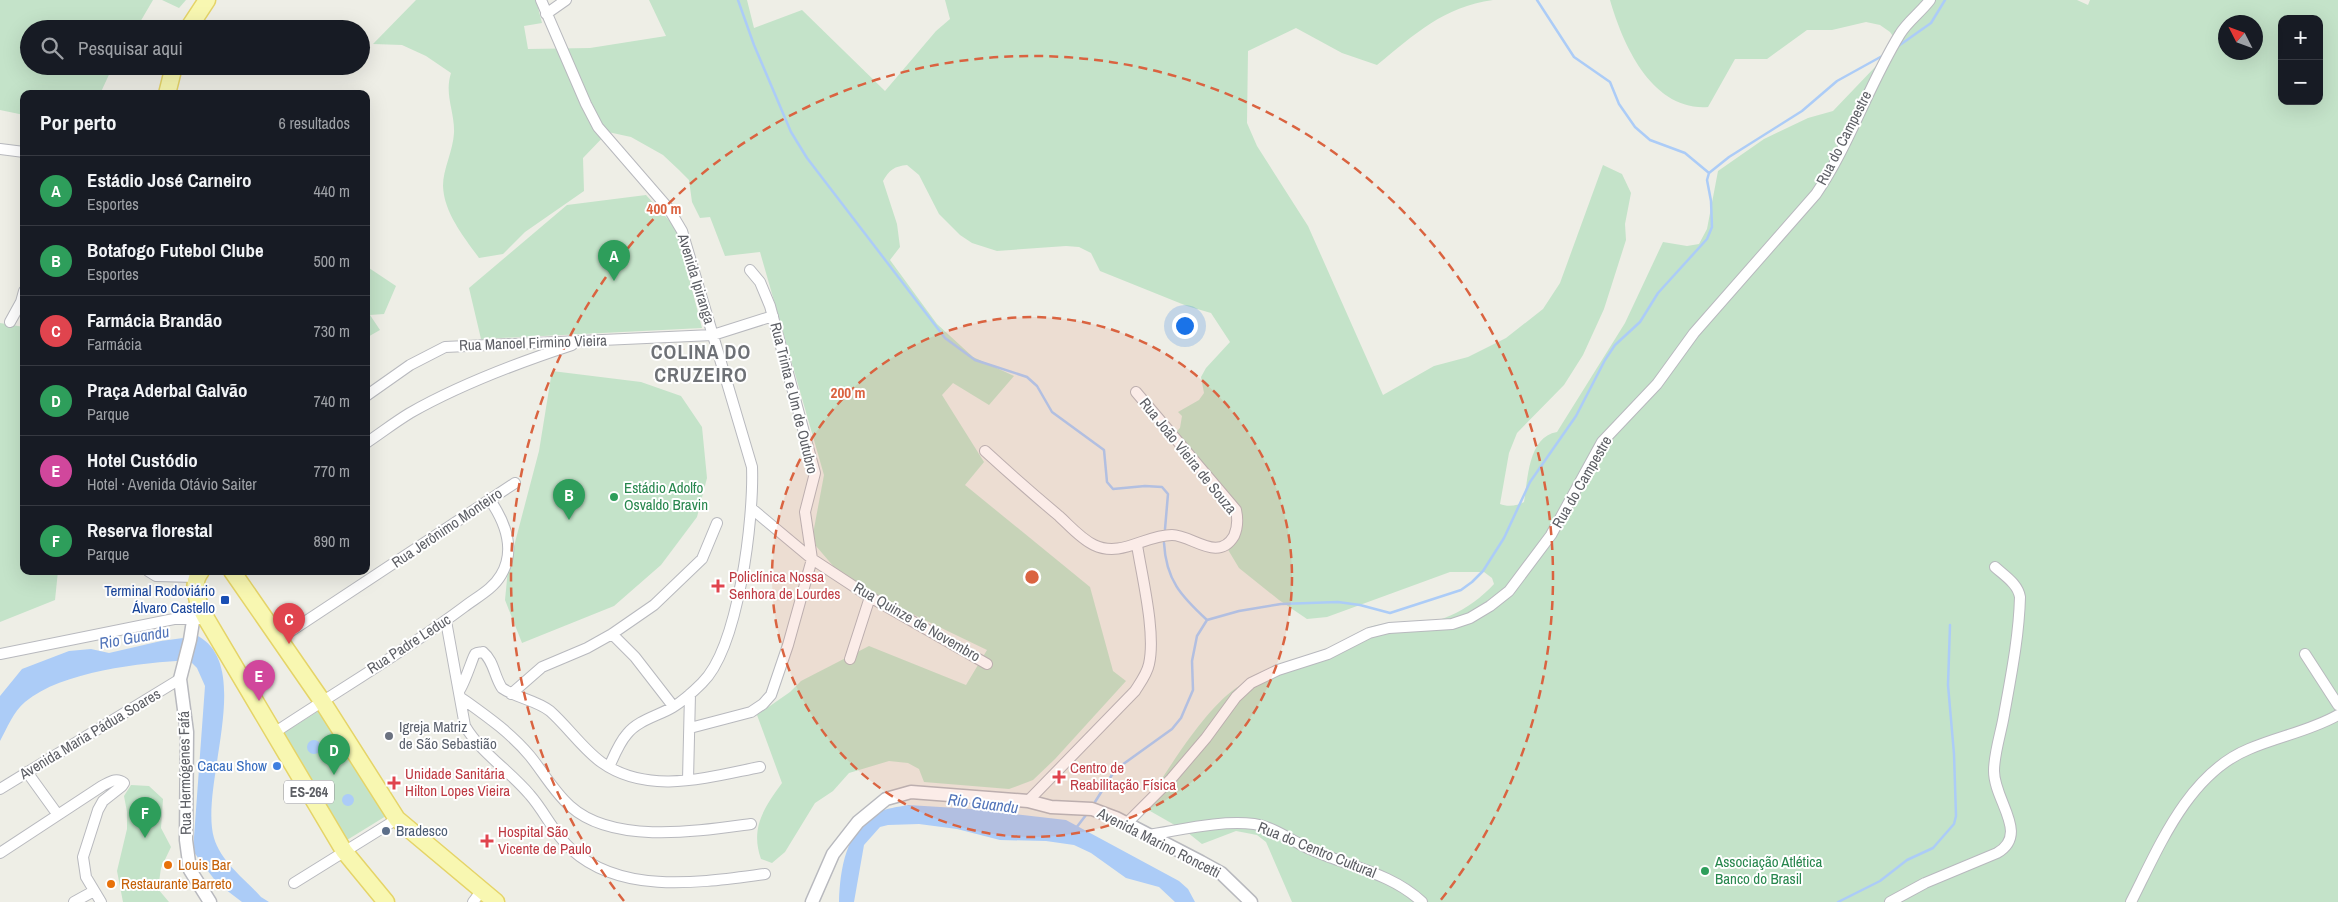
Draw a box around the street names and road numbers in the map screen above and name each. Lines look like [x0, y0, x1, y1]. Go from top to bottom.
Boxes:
street label: Rua do Campestre [1811, 87, 1876, 189]
street label: Avenida Ipiranga [672, 230, 720, 327]
street label: Rua Trinta e Um de Outubro [766, 320, 823, 476]
street label: Rua Manoel Firmino Vieira [459, 329, 608, 356]
street label: Rua João Vieira de Souza [1135, 393, 1242, 518]
street label: Rua do Campestre [1547, 432, 1617, 532]
street label: Rua Jerônimo Monteiro [387, 483, 506, 572]
street label: Rua Quinze de Novembro [850, 577, 985, 666]
street label: Rua Padre Leduc [363, 609, 455, 678]
street label: Avenida Maria Pádua Soares [14, 683, 164, 785]
street label: Rua Hermógenes Fafá [173, 711, 196, 835]
road number: ES-264 [284, 780, 334, 804]
street label: Avenida Marino Roncetti [1093, 802, 1225, 883]
street label: Rua do Centro Cultural [1255, 816, 1379, 883]

